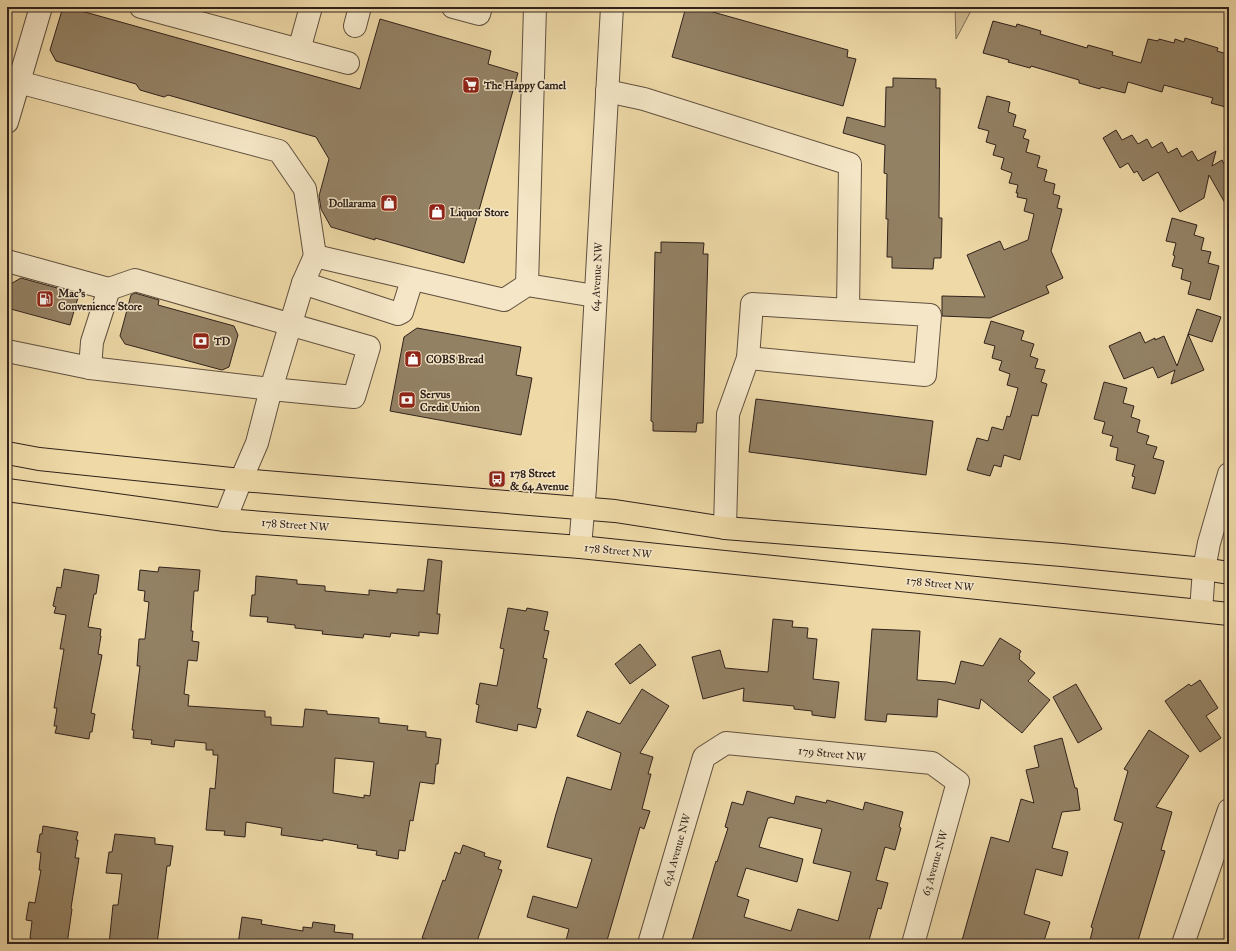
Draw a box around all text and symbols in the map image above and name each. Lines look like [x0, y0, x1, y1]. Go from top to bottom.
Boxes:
supermarket icon: The Happy Camel [461, 75, 481, 95]
place label: The Happy Camel [483, 79, 567, 93]
shop icon: Dollarama [379, 193, 399, 213]
place label: Dollarama [328, 197, 376, 210]
shop icon: Liquor Store [427, 202, 447, 222]
place label: Liquor Store [450, 206, 509, 220]
street label: 64 Avenue NW [589, 242, 605, 312]
place label: Mac's Convenience Store [58, 287, 143, 313]
fuel station icon: Mac's Convenience Store [35, 289, 55, 309]
bank icon: TD [191, 331, 211, 351]
place label: TD [213, 335, 231, 348]
shop icon: COBS Bread [403, 349, 423, 369]
place label: COBS Bread [426, 353, 484, 366]
place label: Servus Credit Union [420, 388, 480, 414]
bank icon: Servus Credit Union [397, 390, 417, 410]
place label: 178 Street & 64 Avenue [510, 467, 569, 494]
bus stop icon: 178 Street & 64 Avenue [487, 469, 507, 489]
street label: 178 Street NW [261, 516, 330, 534]
street label: 178 Street NW [584, 541, 653, 561]
street label: 178 Street NW [906, 574, 975, 594]
street label: 179 Street NW [798, 744, 867, 764]
street label: 63A Avenue NW [660, 812, 694, 888]
street label: 63 Avenue NW [919, 828, 951, 897]

